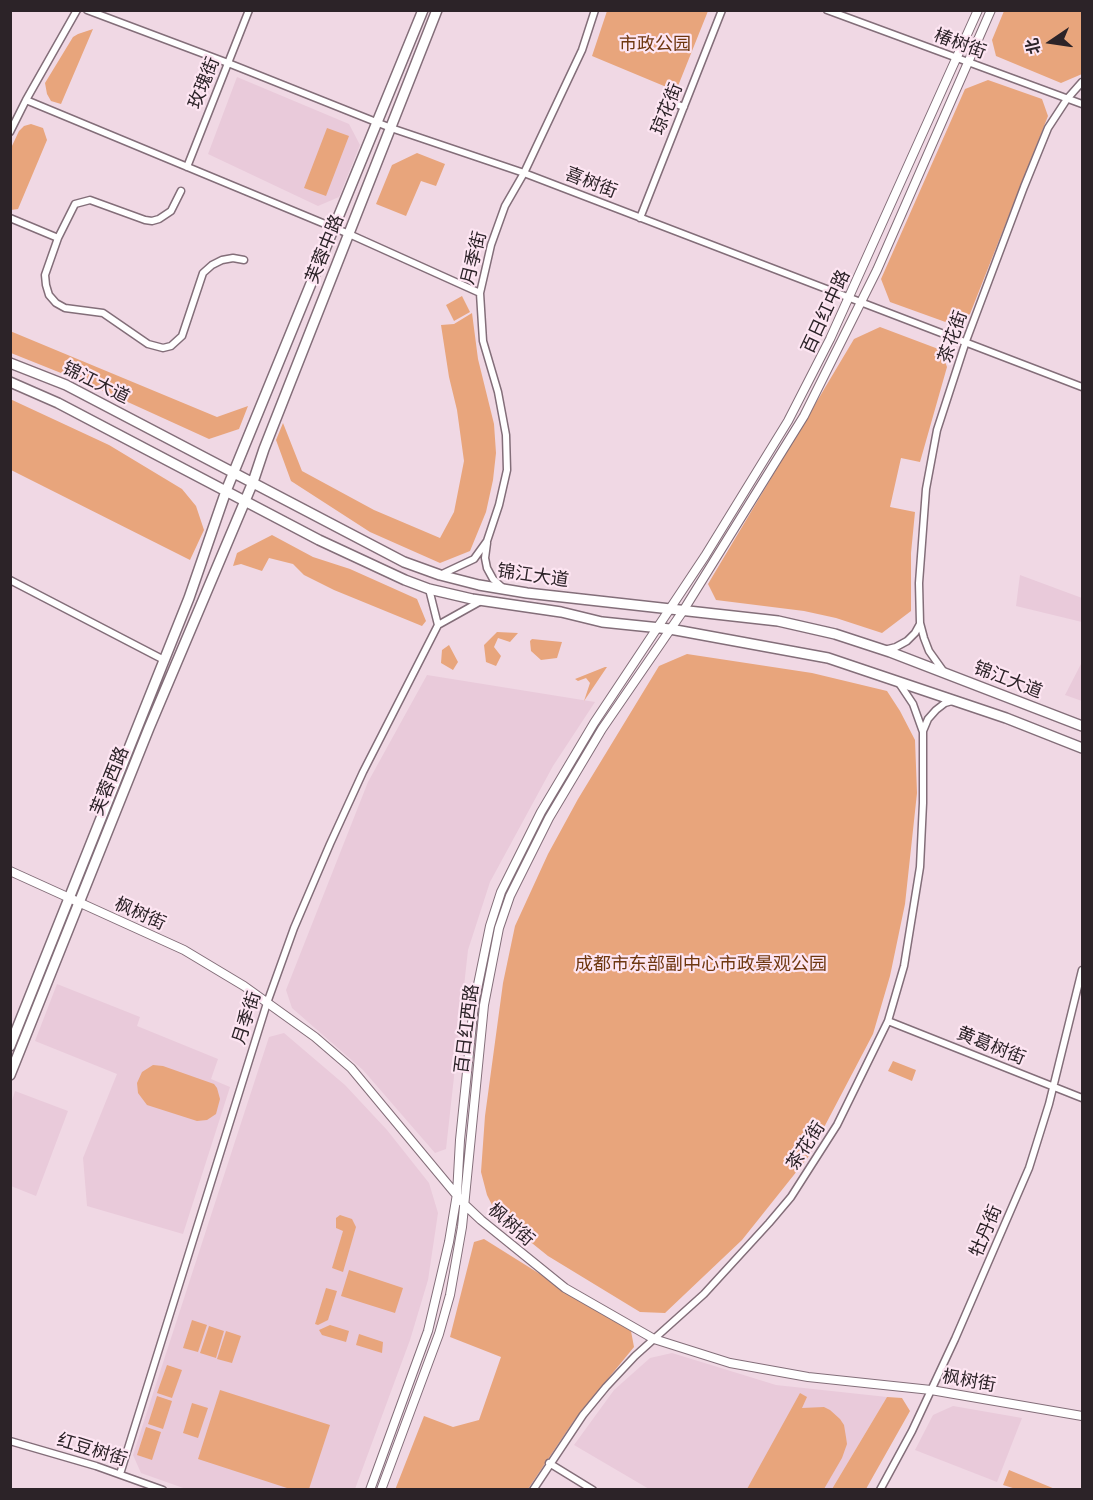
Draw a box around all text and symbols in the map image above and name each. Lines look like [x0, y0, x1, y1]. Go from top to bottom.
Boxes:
north arrow [1021, 12, 1081, 72]
street label: 椿树街 [931, 25, 989, 63]
park label: 市政公园 [619, 34, 691, 56]
text: 北 [1024, 36, 1043, 56]
street label: 玫瑰街 [184, 54, 224, 112]
street label: 琼花街 [647, 80, 687, 138]
street label: 喜树街 [562, 163, 620, 203]
street label: 芙蓉中路 [302, 212, 348, 286]
street label: 月季街 [457, 229, 491, 287]
street label: 百日红中路 [797, 267, 855, 357]
street label: 茶花街 [934, 308, 972, 366]
street label: 锦江大道 [59, 358, 133, 408]
street label: 锦江大道 [496, 560, 570, 592]
street label: 锦江大道 [971, 657, 1045, 703]
street label: 芙蓉西路 [87, 744, 133, 818]
street label: 枫树街 [111, 893, 169, 935]
park label: 成都市东部副中心市政景观公园 [575, 954, 827, 976]
street label: 百日红西路 [451, 983, 483, 1075]
street label: 月季街 [228, 989, 266, 1047]
street label: 黄葛树街 [954, 1023, 1028, 1069]
street label: 茶花街 [782, 1117, 830, 1175]
street label: 枫树街 [484, 1199, 538, 1251]
street label: 牡丹街 [966, 1202, 1006, 1260]
street label: 枫树街 [941, 1366, 997, 1396]
street label: 红豆树街 [54, 1429, 130, 1471]

